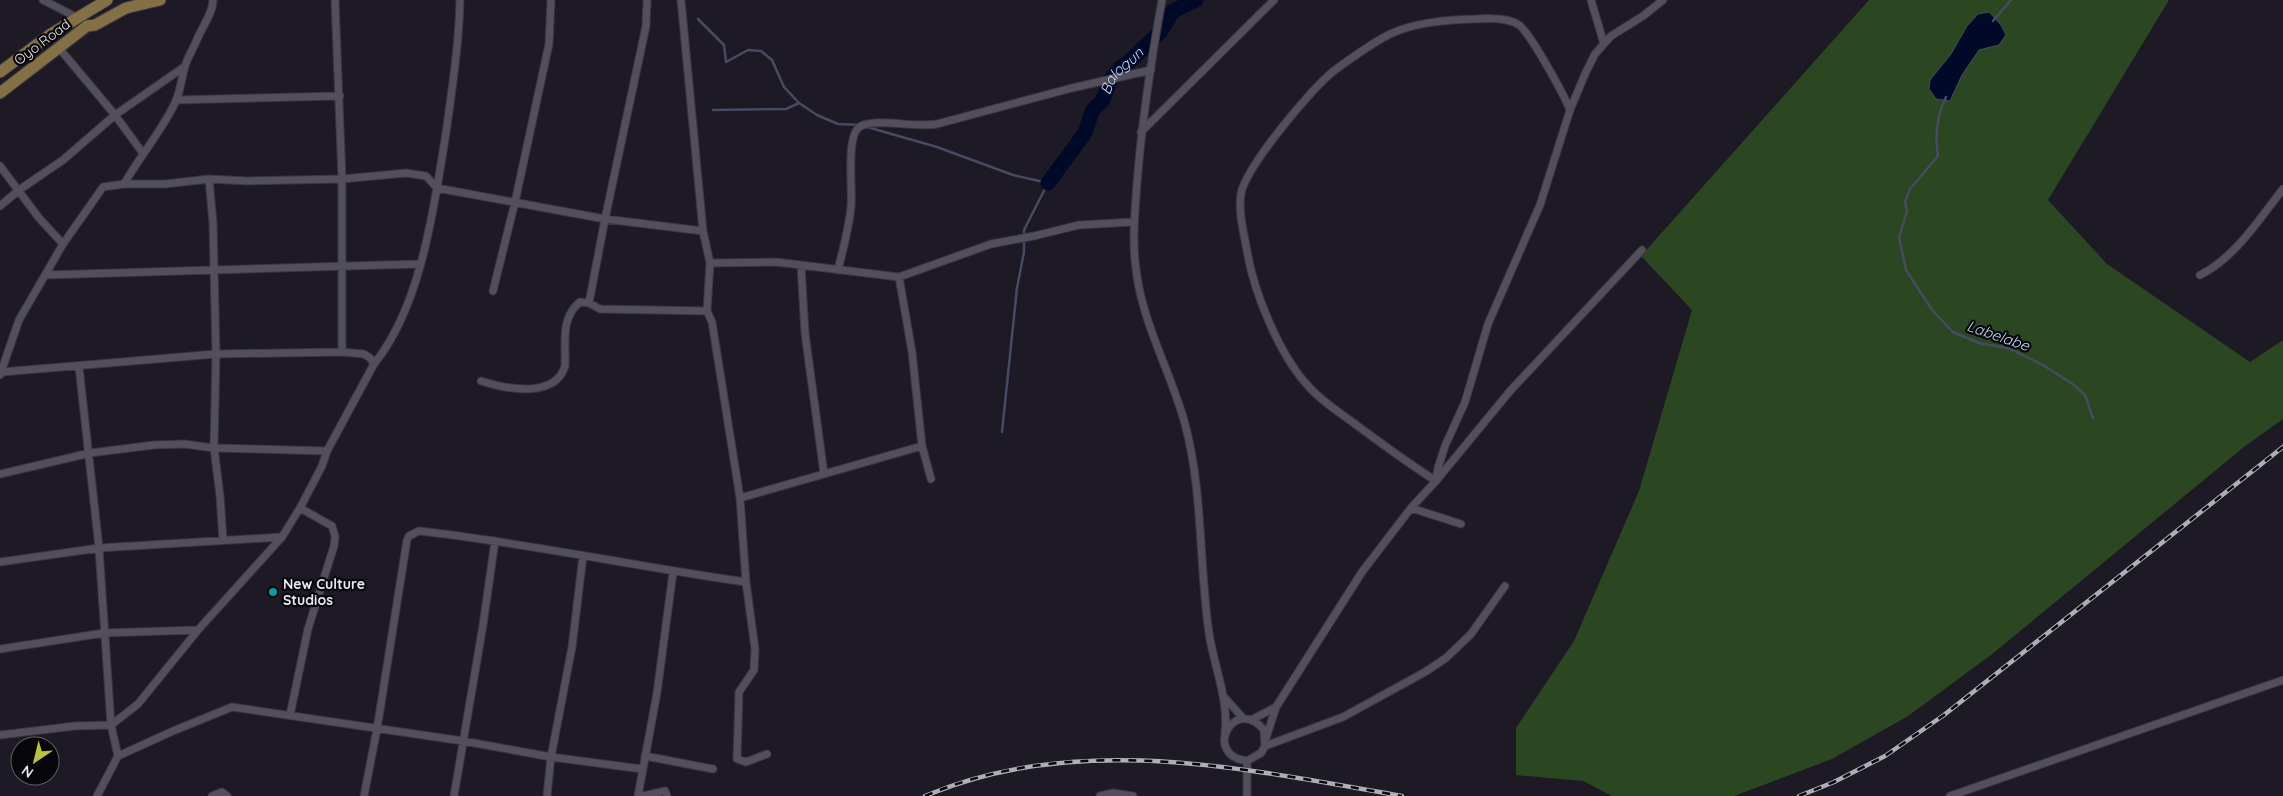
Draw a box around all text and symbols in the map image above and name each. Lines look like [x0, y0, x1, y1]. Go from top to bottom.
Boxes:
street label: Oyo Road [10, 15, 74, 69]
water label: Balogun [1096, 43, 1147, 97]
water label: Labelabe [1964, 316, 2032, 355]
place label: New Culture Studios [283, 575, 365, 609]
marker: New Culture Studios [267, 586, 279, 598]
north arrow [10, 736, 60, 786]
text: N [18, 761, 37, 782]

